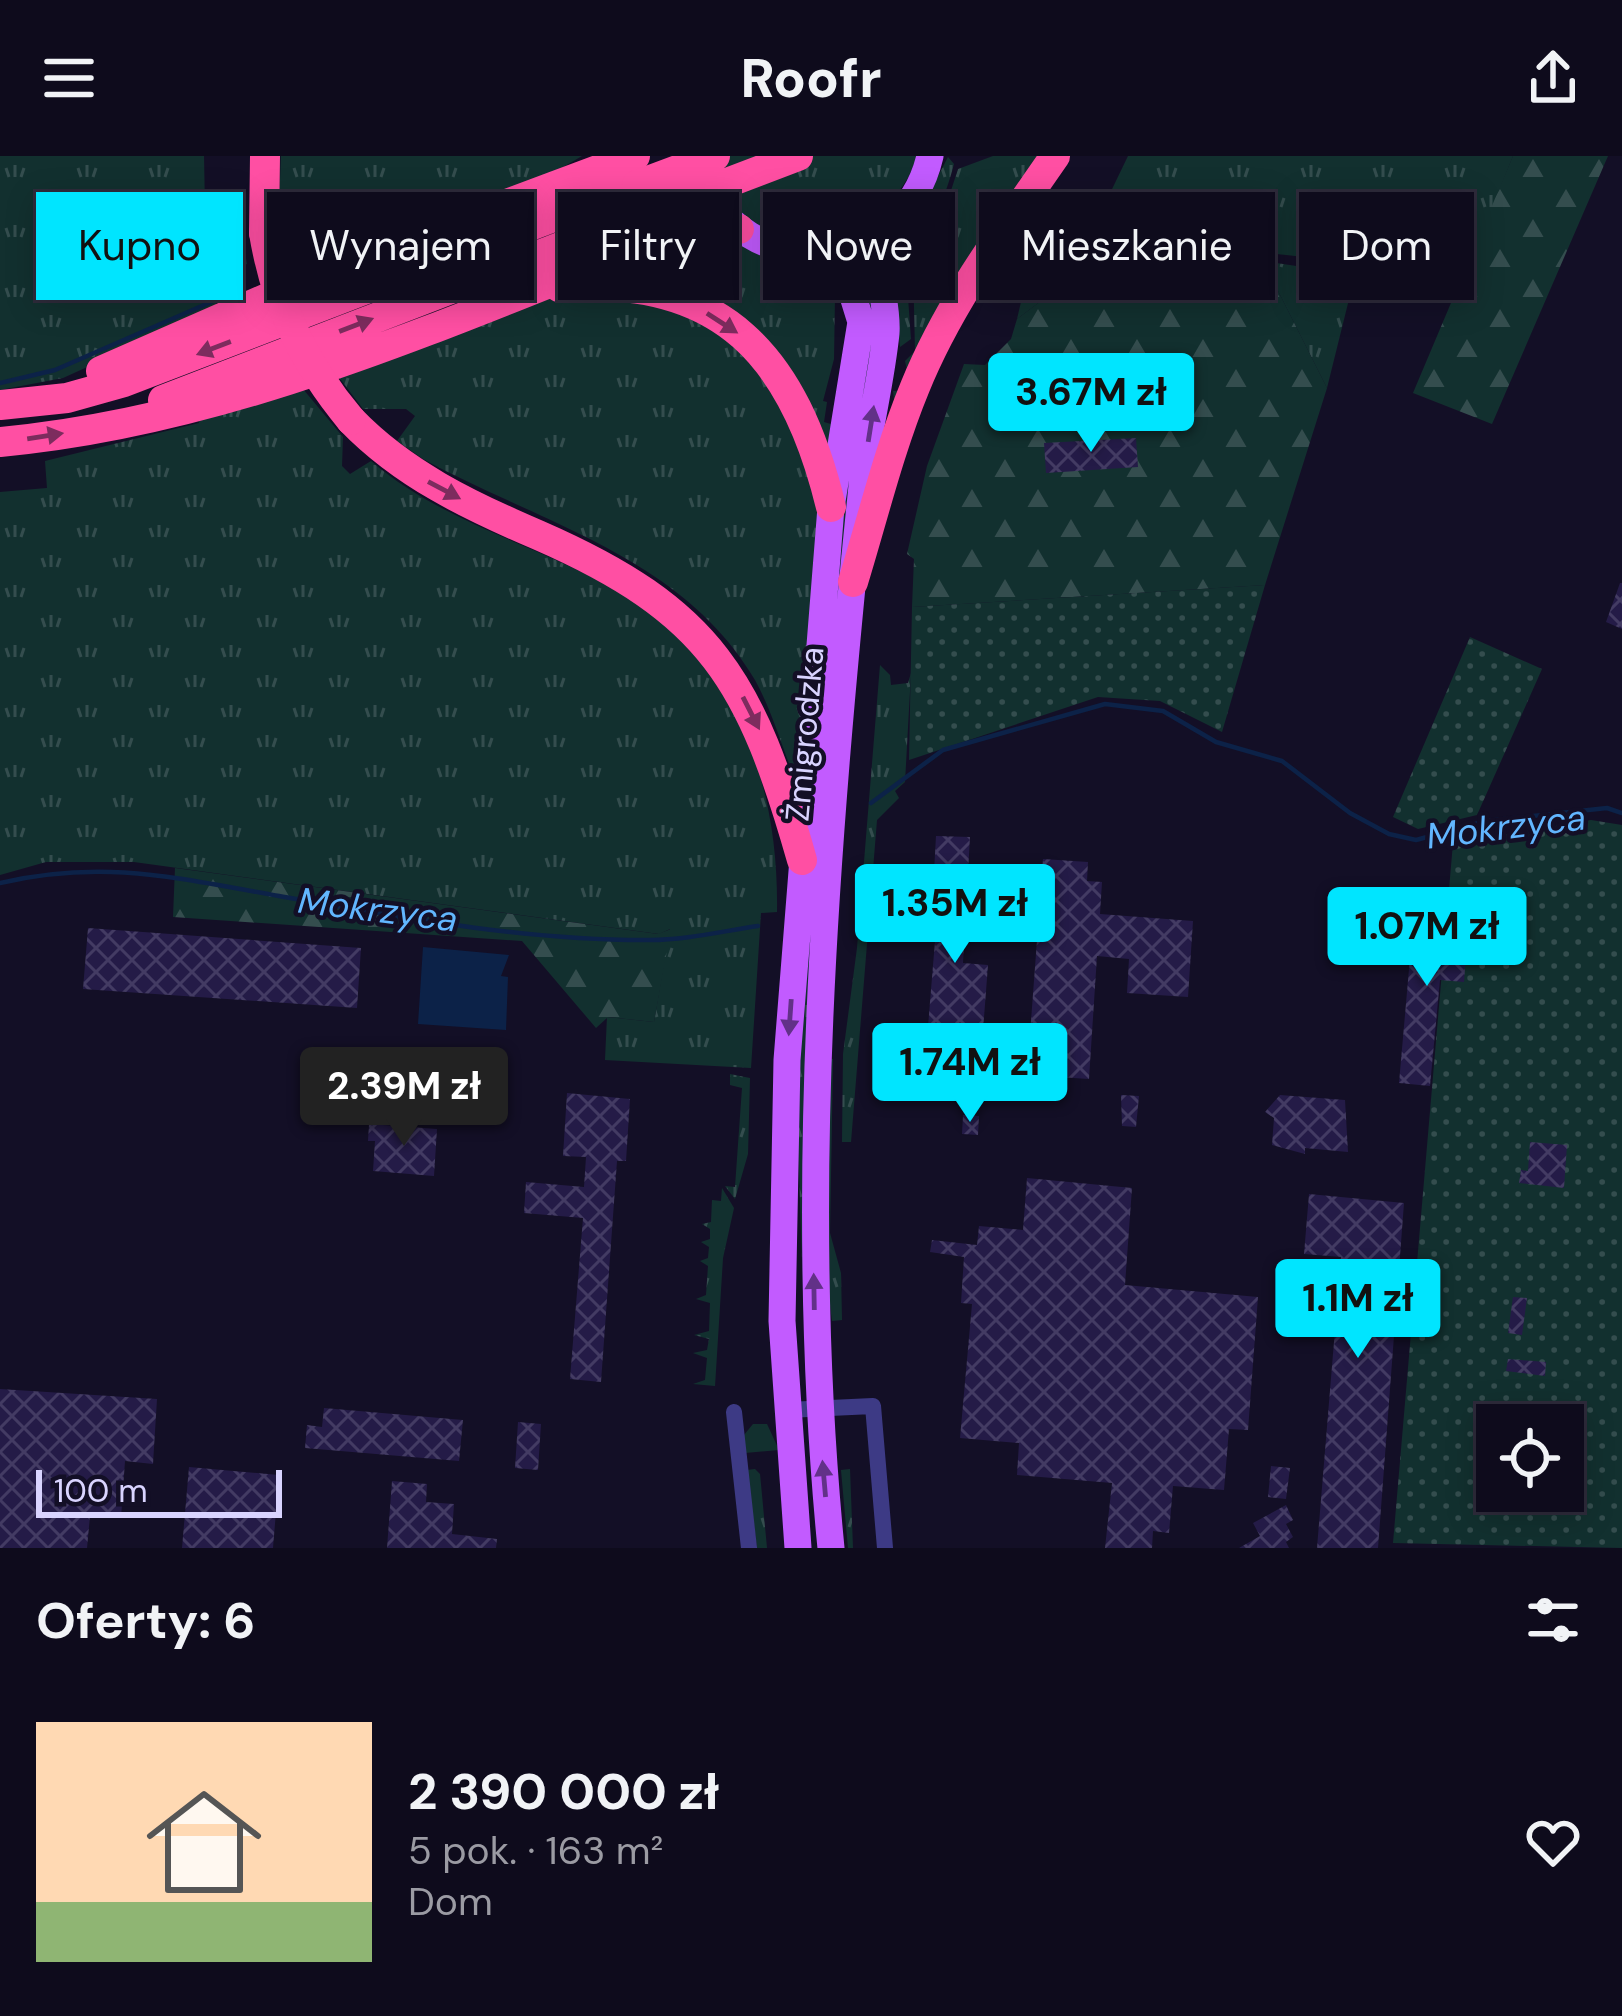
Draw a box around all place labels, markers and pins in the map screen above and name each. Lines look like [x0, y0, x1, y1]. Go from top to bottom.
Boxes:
pin: 3.67M zł [967, 353, 1215, 455]
pin: 1.35M zł [831, 864, 1079, 966]
pin: 1.07M zł [1303, 887, 1551, 989]
pin: 1.74M zł [846, 1023, 1094, 1125]
pin: 2.39M zł [280, 1047, 528, 1149]
pin: 1.1M zł [1247, 1259, 1469, 1361]

